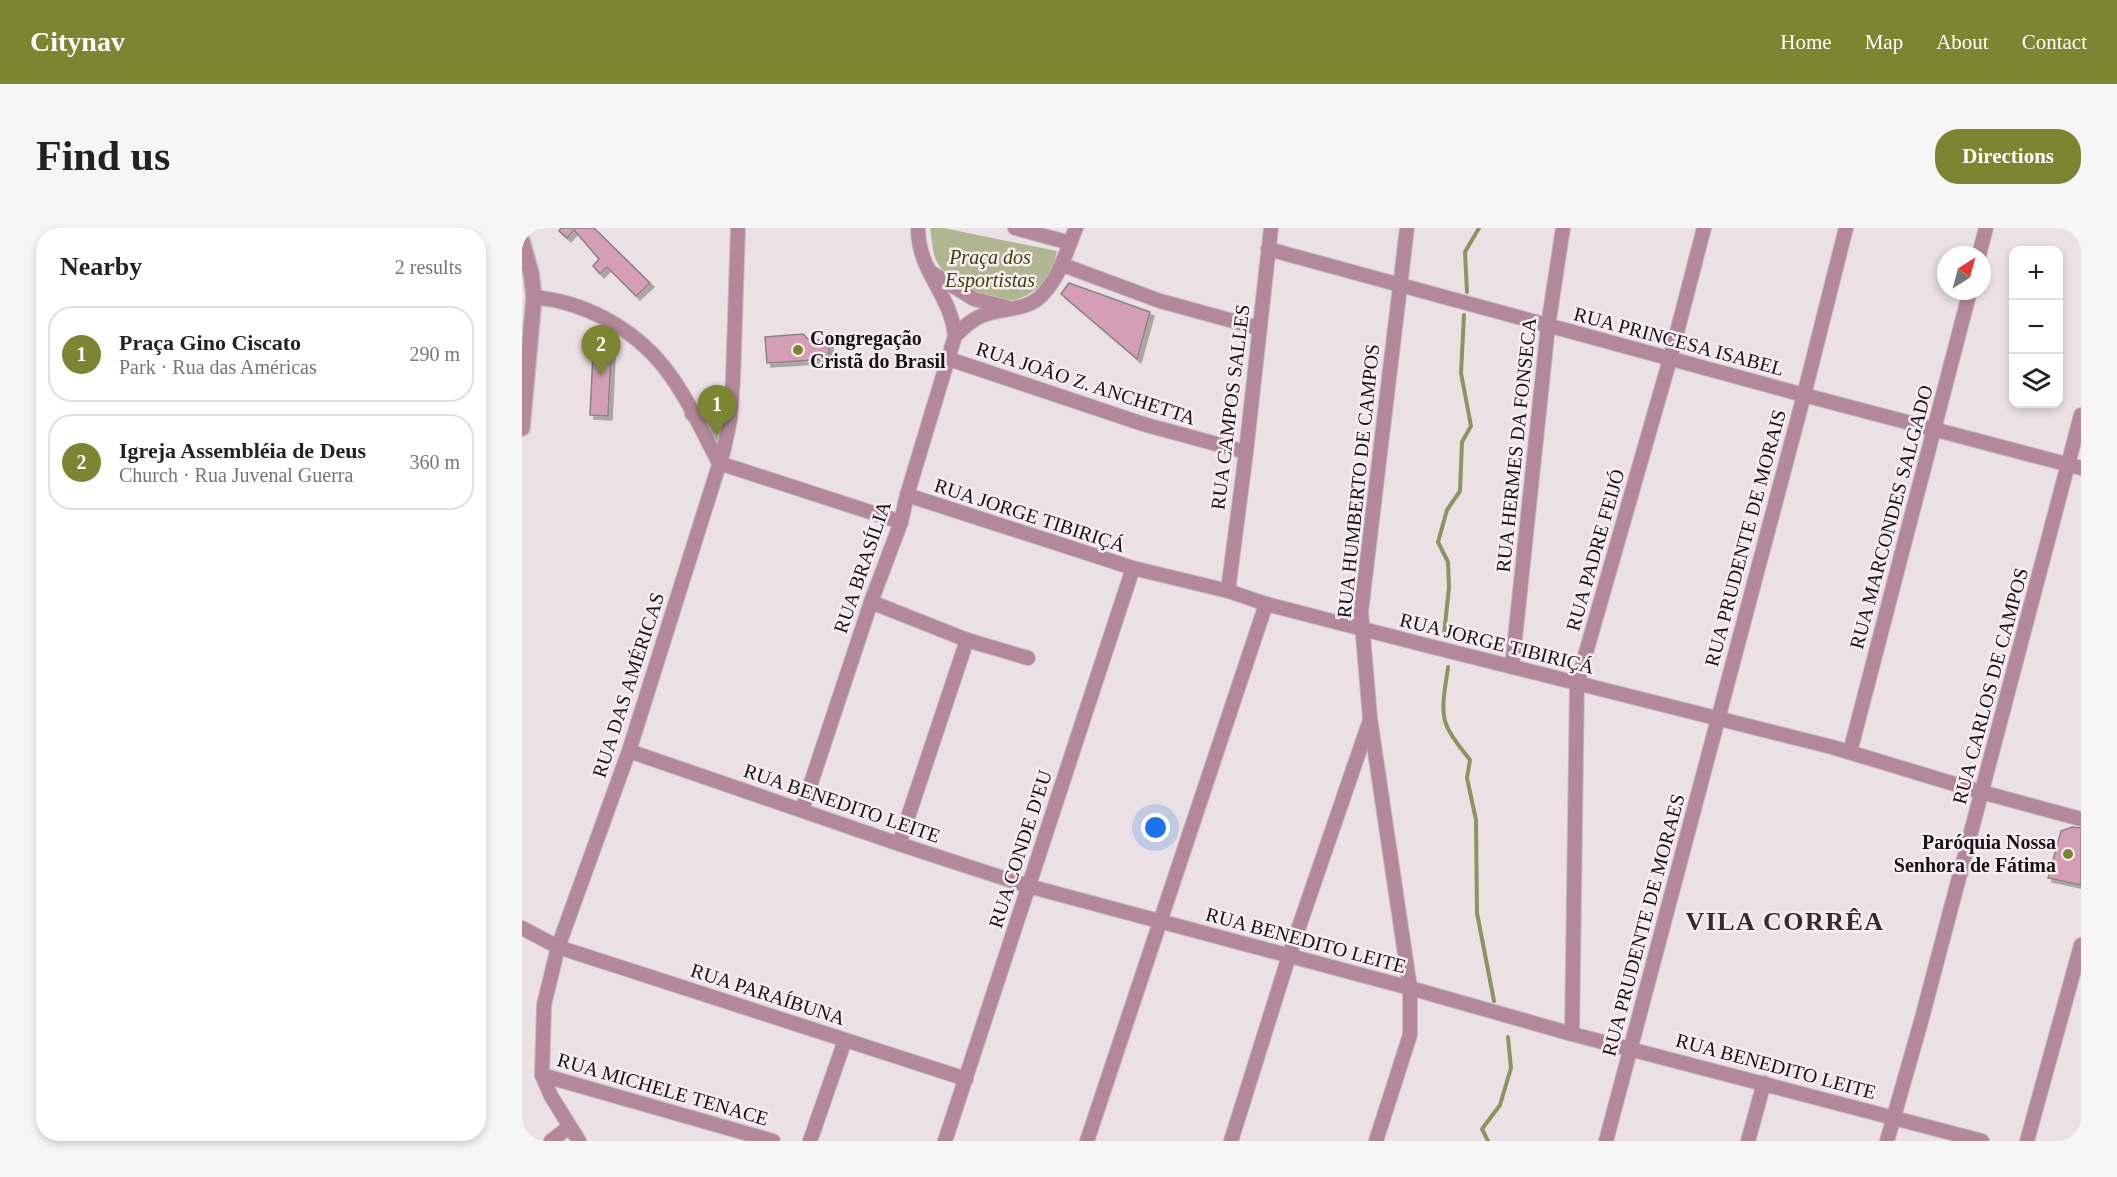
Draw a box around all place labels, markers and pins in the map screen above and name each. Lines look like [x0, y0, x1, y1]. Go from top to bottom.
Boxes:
pin: 2 [582, 326, 620, 375]
place label: Congregação Cristã do Brasil [810, 327, 946, 372]
marker: Congregação Cristã do Brasil [791, 343, 805, 357]
pin: 1 [698, 386, 736, 435]
place label: Paróquia Nossa Senhora de Fátima [1894, 831, 2056, 876]
marker: Paróquia Nossa Senhora de Fátima [2061, 847, 2075, 861]

